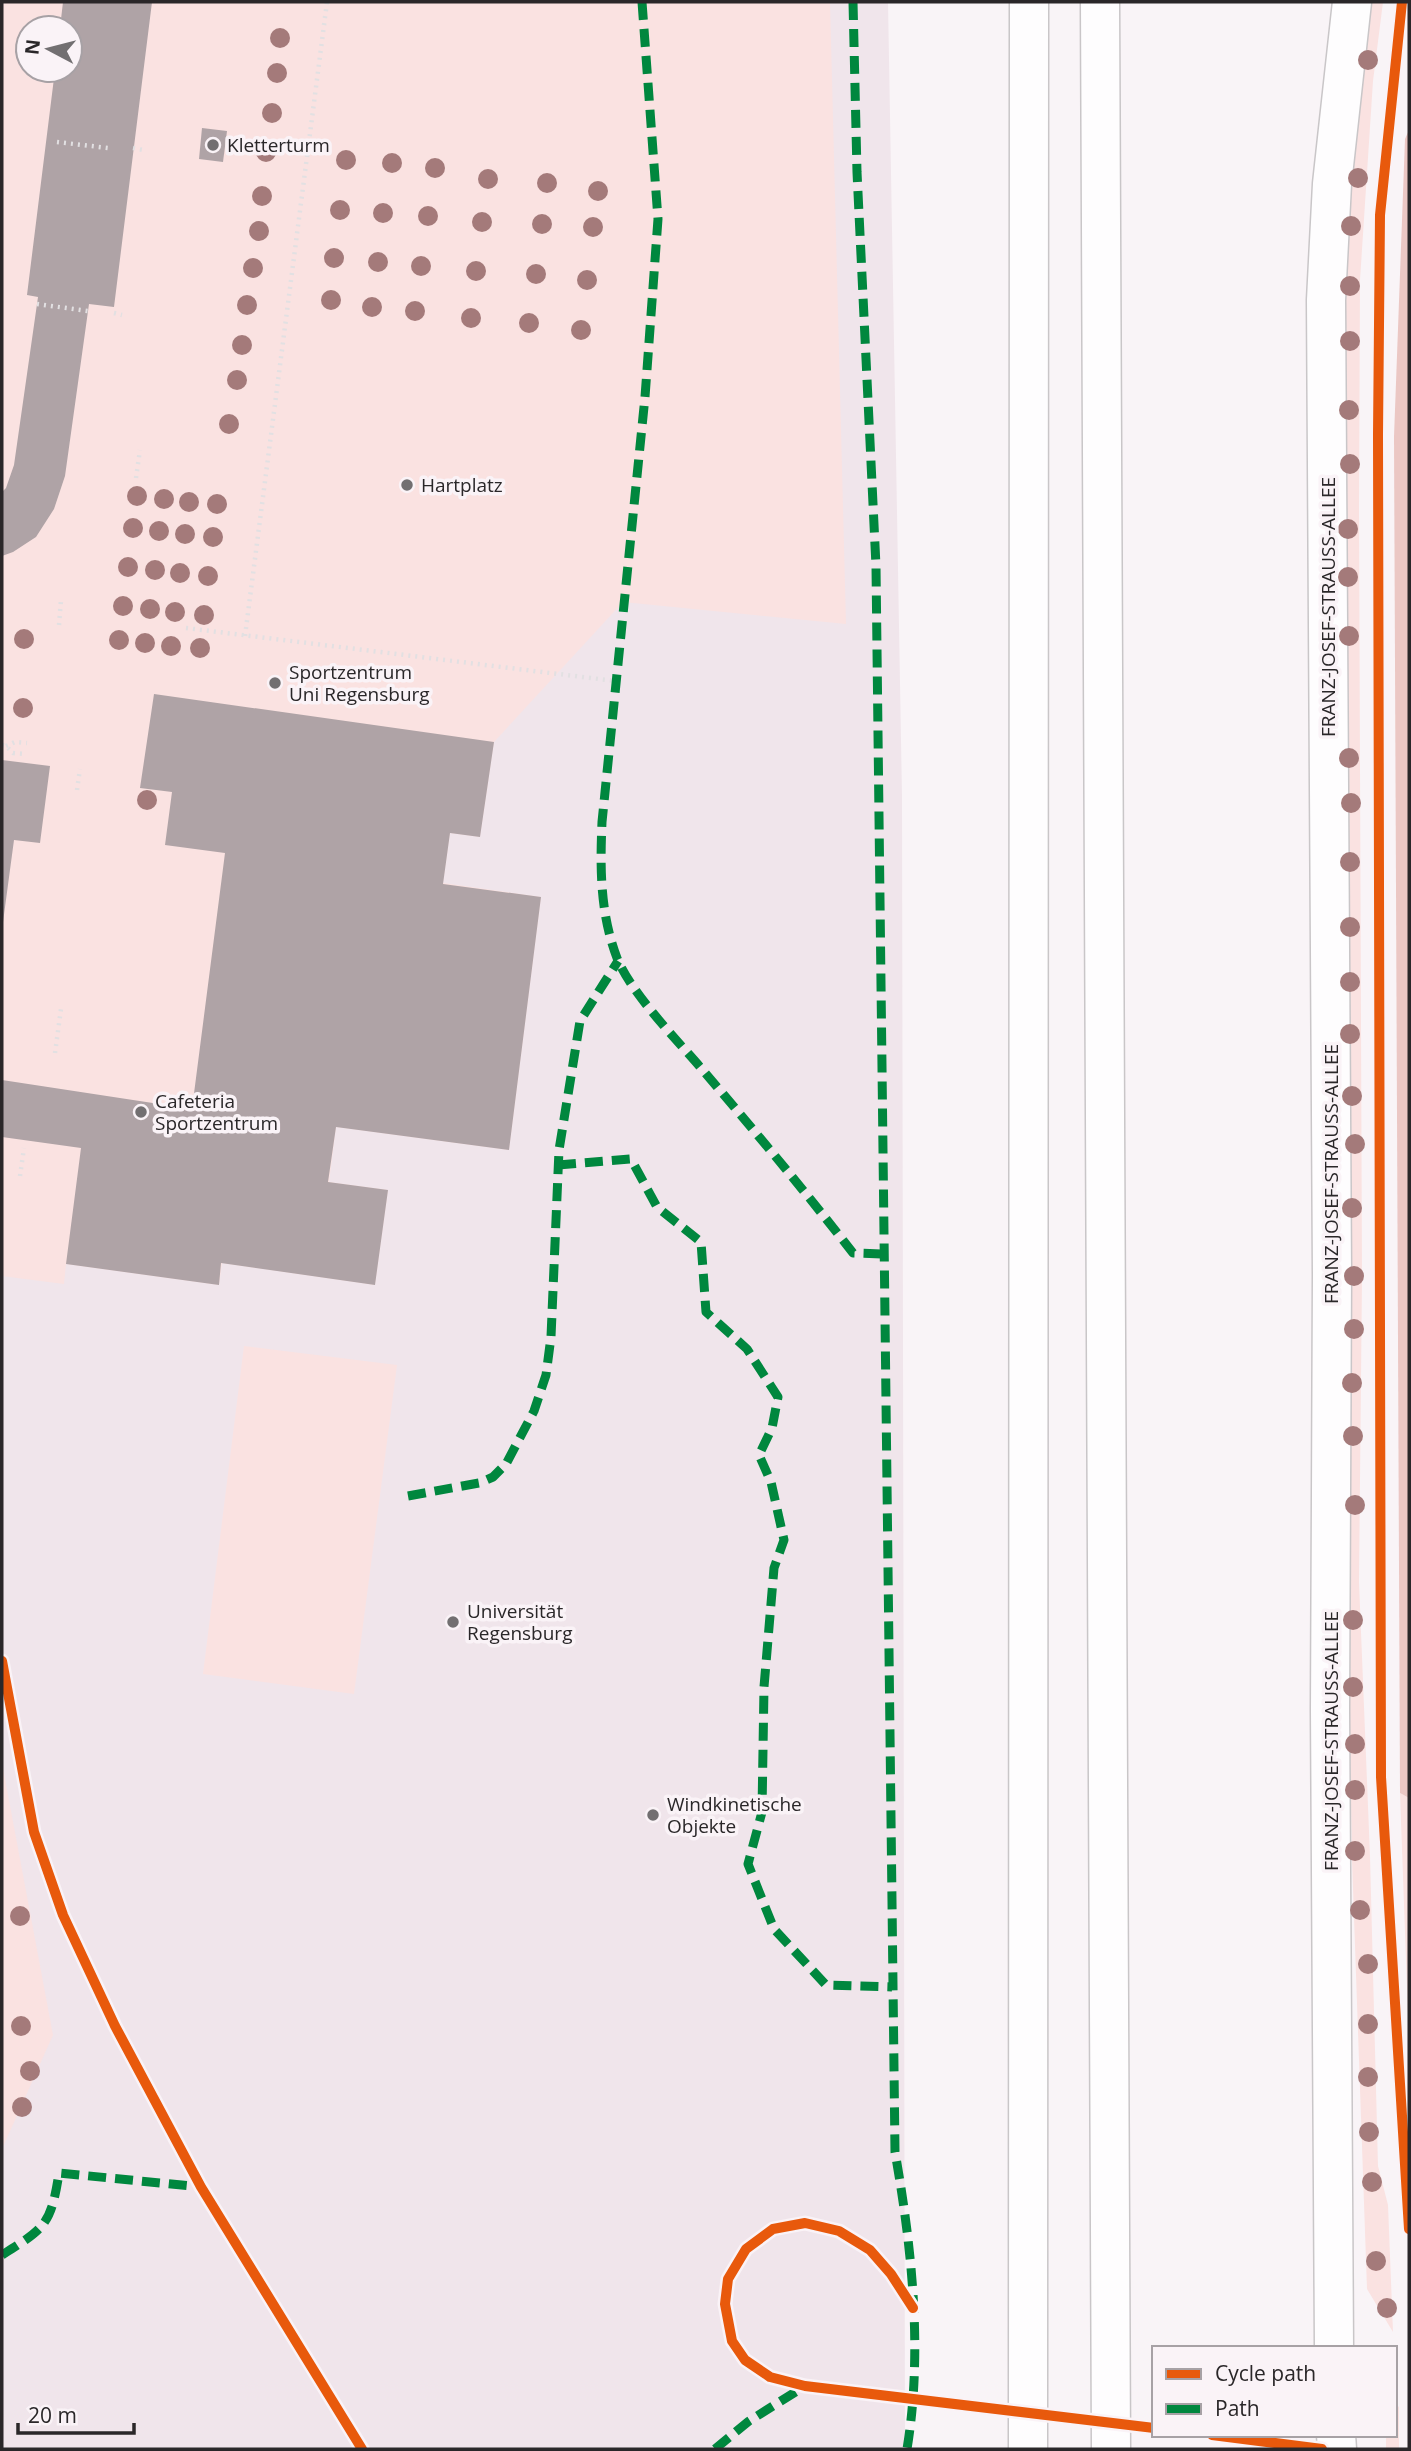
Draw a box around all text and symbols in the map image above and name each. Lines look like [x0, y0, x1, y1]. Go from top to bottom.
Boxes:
north arrow [14, 14, 84, 84]
text: N [18, 38, 46, 56]
place label: Kletterturm [227, 132, 330, 158]
marker: Kletterturm [205, 137, 221, 153]
place label: Hartplatz [421, 472, 503, 498]
marker: Hartplatz [399, 477, 415, 493]
street label: FRANZ-JOSEF-STRAUSS-ALLEE [1315, 477, 1341, 737]
place label: Sportzentrum Uni Regensburg [289, 659, 430, 707]
marker: Sportzentrum Uni Regensburg [267, 675, 283, 691]
street label: FRANZ-JOSEF-STRAUSS-ALLEE [1318, 1044, 1344, 1304]
place label: Cafeteria Sportzentrum [155, 1088, 278, 1136]
marker: Cafeteria Sportzentrum [133, 1104, 149, 1120]
place label: Universität Regensburg [467, 1598, 572, 1646]
street label: FRANZ-JOSEF-STRAUSS-ALLEE [1318, 1611, 1344, 1871]
marker: Universität Regensburg [445, 1614, 461, 1630]
place label: Windkinetische Objekte [667, 1791, 802, 1839]
marker: Windkinetische Objekte [645, 1807, 661, 1823]
legend [1152, 2346, 1397, 2437]
text: Cycle path [1215, 2359, 1316, 2387]
scale bar [18, 2392, 133, 2436]
text: Path [1215, 2394, 1260, 2422]
text: 20 m [28, 2401, 77, 2429]

